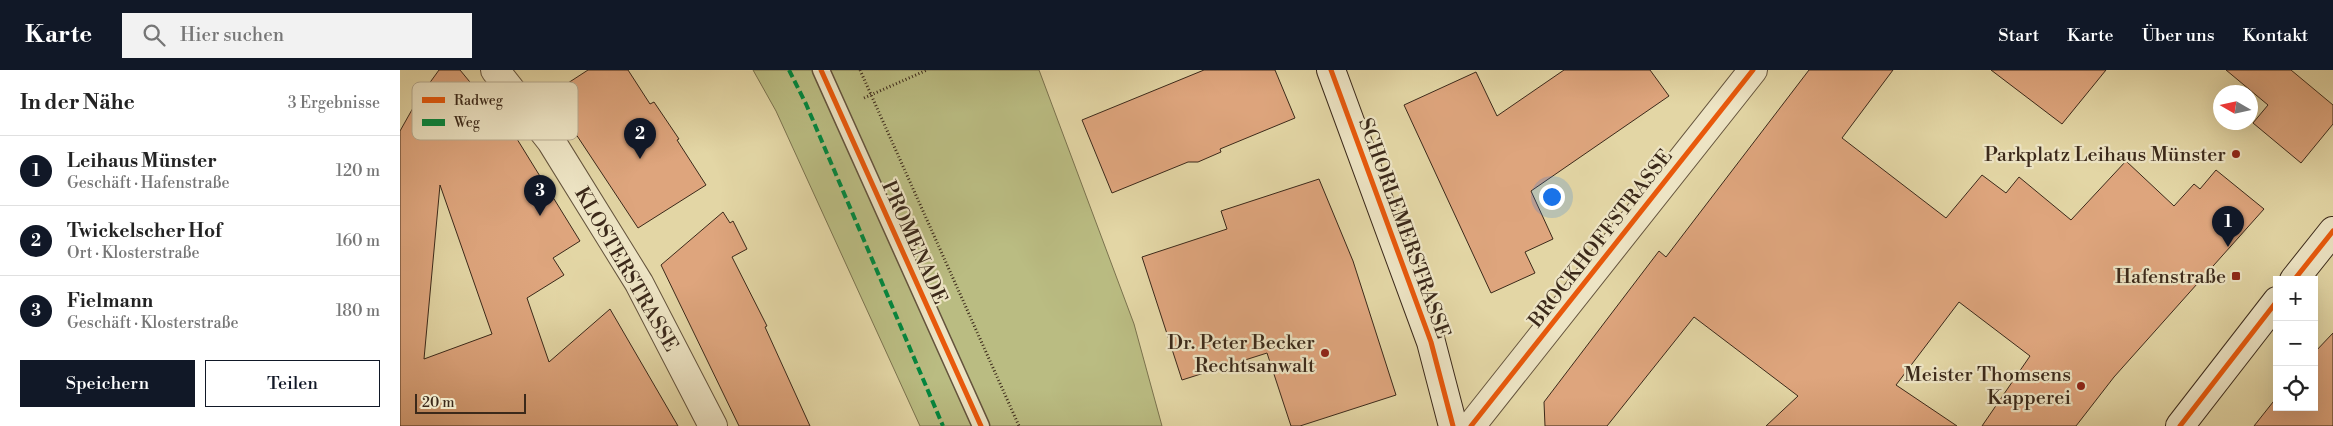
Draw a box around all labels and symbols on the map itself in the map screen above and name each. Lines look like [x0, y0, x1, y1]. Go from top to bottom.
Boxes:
legend [412, 82, 578, 140]
north arrow [2213, 85, 2258, 130]
text: Radweg [454, 92, 504, 110]
text: Weg [453, 114, 481, 132]
street label: SCHORLEMERSTRASSE [1352, 115, 1455, 342]
pin: 2 [624, 118, 656, 159]
place label: Parkplatz Leihaus Münster [1984, 143, 2226, 168]
street label: BROCKHOFFSTRASSE [1523, 145, 1679, 334]
marker: Parkplatz Leihaus Münster [2230, 148, 2242, 160]
pin: 3 [524, 175, 556, 216]
street label: PROMENADE [875, 177, 952, 308]
street label: KLOSTERSTRASSE [568, 183, 683, 356]
your location [1539, 184, 1565, 210]
pin: 1 [2212, 206, 2244, 247]
place label: Hafenstraße [2115, 265, 2226, 290]
marker: Hafenstraße [2230, 270, 2242, 282]
place label: Dr. Peter Becker Rechtsanwalt [1167, 331, 1315, 379]
marker: Dr. Peter Becker Rechtsanwalt [1319, 347, 1331, 359]
place label: Meister Thomsens Kapperei [1904, 363, 2071, 411]
marker: Meister Thomsens Kapperei [2075, 380, 2087, 392]
scale bar [415, 391, 526, 414]

